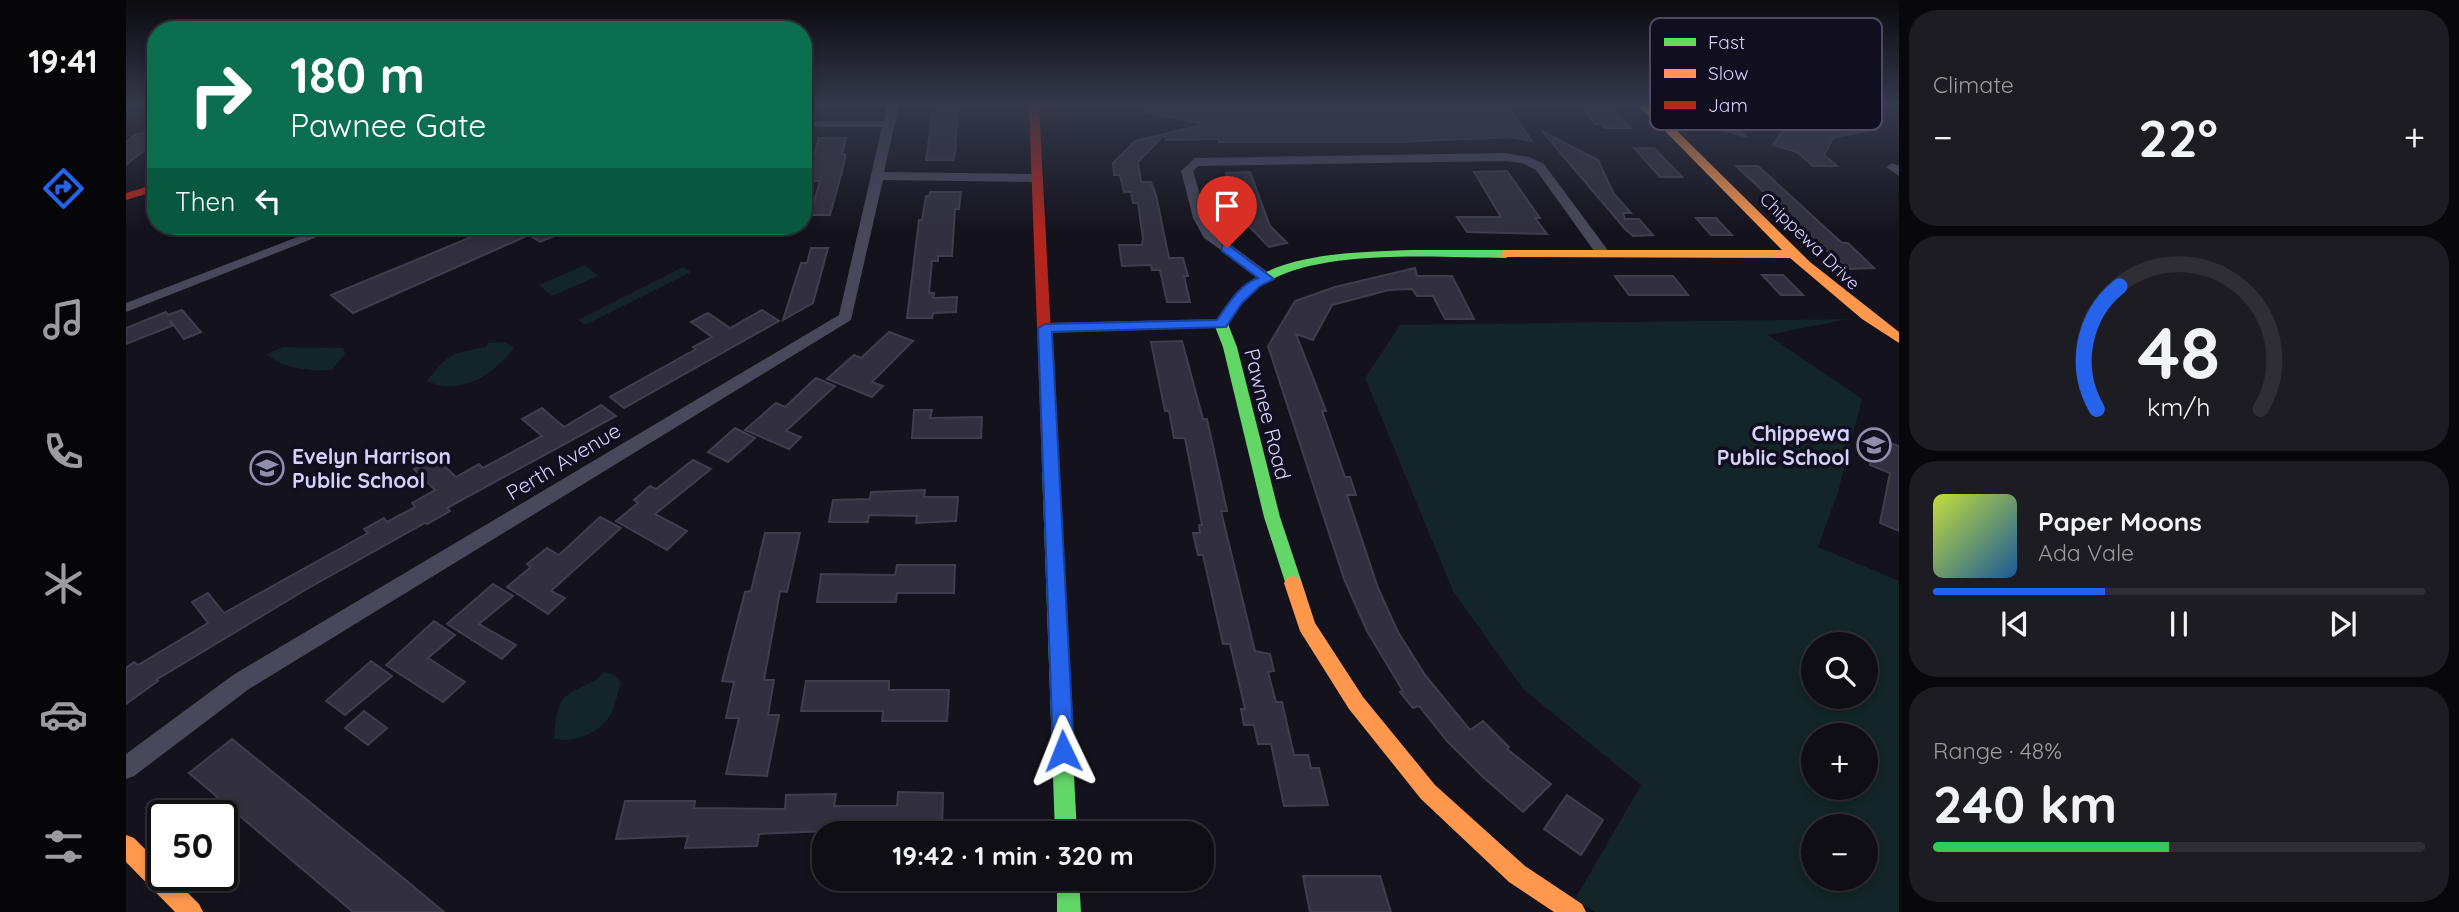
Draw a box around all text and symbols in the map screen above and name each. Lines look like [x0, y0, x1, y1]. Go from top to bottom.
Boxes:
legend [1650, 18, 1882, 130]
text: Fast [1708, 30, 1745, 54]
text: 19:41 [28, 41, 98, 81]
text: 180 m [290, 44, 425, 105]
icon: right [175, 49, 266, 140]
text: Slow [1708, 61, 1749, 85]
text: Climate [1933, 70, 2014, 99]
text: Jam [1708, 93, 1748, 117]
text: Pawnee Gate [290, 105, 486, 145]
text: 22° [2138, 105, 2218, 170]
text: − [1933, 113, 1953, 161]
text: + [2404, 113, 2425, 161]
icon: directions [39, 164, 88, 213]
pin [1197, 176, 1257, 248]
icon: left [249, 182, 287, 220]
text: Then [175, 185, 235, 218]
icon: arrive [1208, 187, 1246, 225]
street label: Chippewa Drive [1755, 187, 1865, 295]
icon: music [39, 295, 88, 344]
text: 48 [2138, 307, 2220, 398]
street label: Pawnee Road [1239, 346, 1297, 482]
text: km/h [2147, 391, 2211, 422]
street label: Perth Avenue [501, 417, 625, 505]
place label: Chippewa Public School [1717, 420, 1850, 470]
school or university icon: Chippewa Public School [1855, 426, 1893, 464]
icon: phone [39, 427, 88, 476]
place label: Evelyn Harrison Public School [292, 443, 451, 493]
school or university icon: Evelyn Harrison Public School [248, 449, 286, 487]
text: Paper Moons [2038, 505, 2202, 538]
text: Ada Vale [2038, 538, 2134, 567]
icon: climate [39, 559, 88, 608]
icon: previous [1996, 605, 2034, 643]
icon: pause [2160, 605, 2198, 643]
icon: next [2324, 605, 2362, 643]
map controls [1801, 632, 1878, 891]
button: search [1801, 632, 1878, 709]
icon: car [39, 690, 88, 739]
position arrow [1026, 714, 1100, 788]
button: + [1801, 723, 1878, 800]
text: Range · 48% [1933, 736, 2062, 765]
text: 240 km [1933, 771, 2117, 836]
speed limit sign: 50 [147, 800, 238, 891]
button: − [1801, 814, 1878, 891]
icon: filters [39, 822, 88, 871]
text: 19:42 · 1 min · 320 m [892, 839, 1134, 872]

